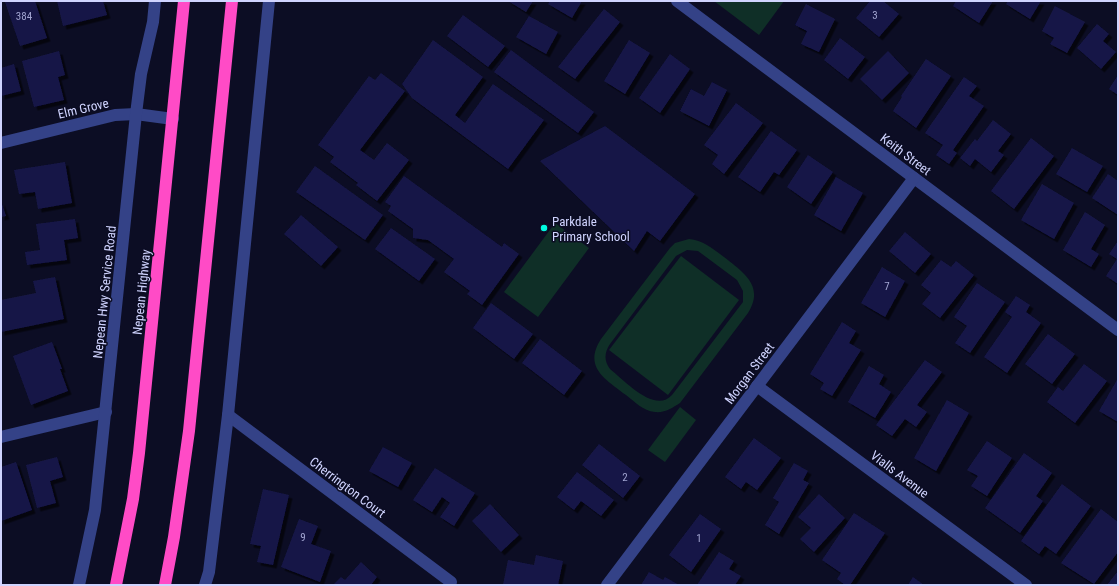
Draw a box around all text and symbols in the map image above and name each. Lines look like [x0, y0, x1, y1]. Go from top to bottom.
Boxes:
house number: 3 [872, 9, 878, 22]
house number: 384 [16, 10, 33, 23]
street label: Elm Grove [56, 95, 110, 122]
street label: Keith Street [877, 130, 934, 178]
place label: Parkdale Primary School [552, 214, 630, 244]
marker: Parkdale Primary School [539, 223, 549, 233]
street label: Nepean Hwy Service Road [90, 225, 119, 359]
street label: Nepean Highway [130, 248, 154, 336]
house number: 7 [884, 280, 890, 293]
street label: Morgan Street [722, 340, 777, 407]
street label: Vialls Avenue [868, 448, 932, 501]
street label: Cherrington Court [307, 454, 389, 521]
house number: 2 [622, 471, 628, 484]
house number: 9 [300, 531, 306, 544]
house number: 1 [696, 532, 702, 545]

